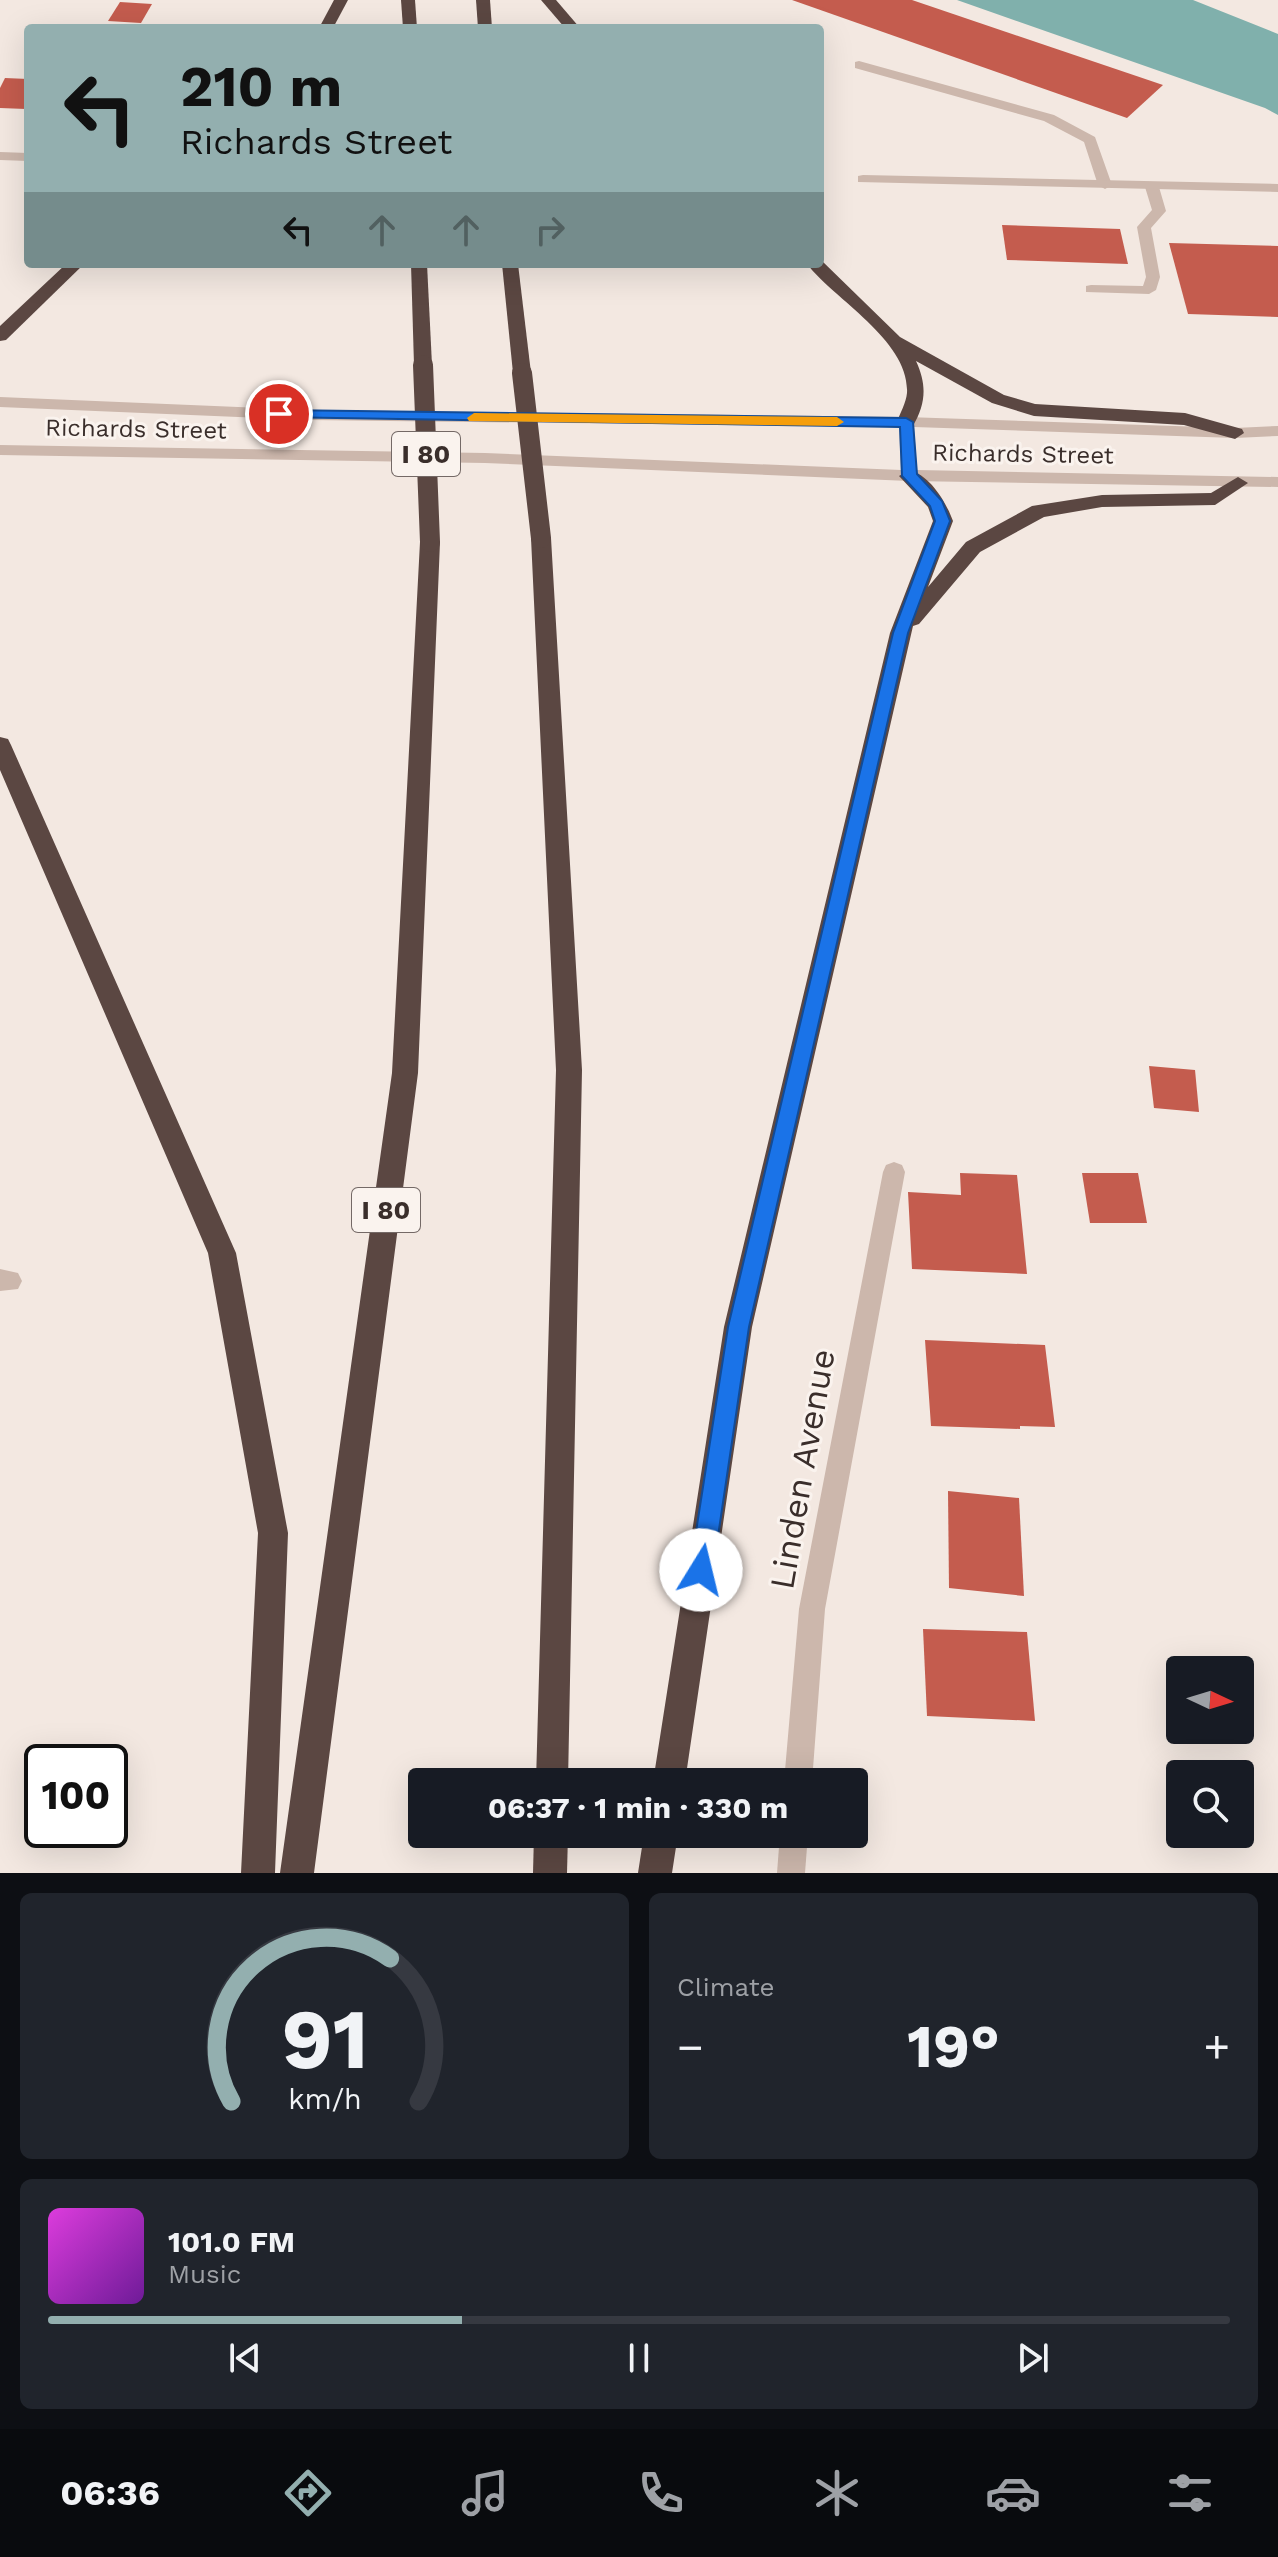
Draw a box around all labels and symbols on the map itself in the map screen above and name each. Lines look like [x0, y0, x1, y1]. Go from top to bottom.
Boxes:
pin [245, 380, 313, 448]
street label: Richards Street [45, 413, 227, 445]
road number: I 80 [392, 432, 460, 476]
street label: Richards Street [932, 438, 1114, 470]
road number: I 80 [352, 1188, 420, 1232]
street label: Linden Avenue [761, 1346, 843, 1592]
position arrow [659, 1528, 743, 1612]
north arrow [1166, 1656, 1254, 1744]
speed limit sign: 100 [24, 1744, 128, 1848]

